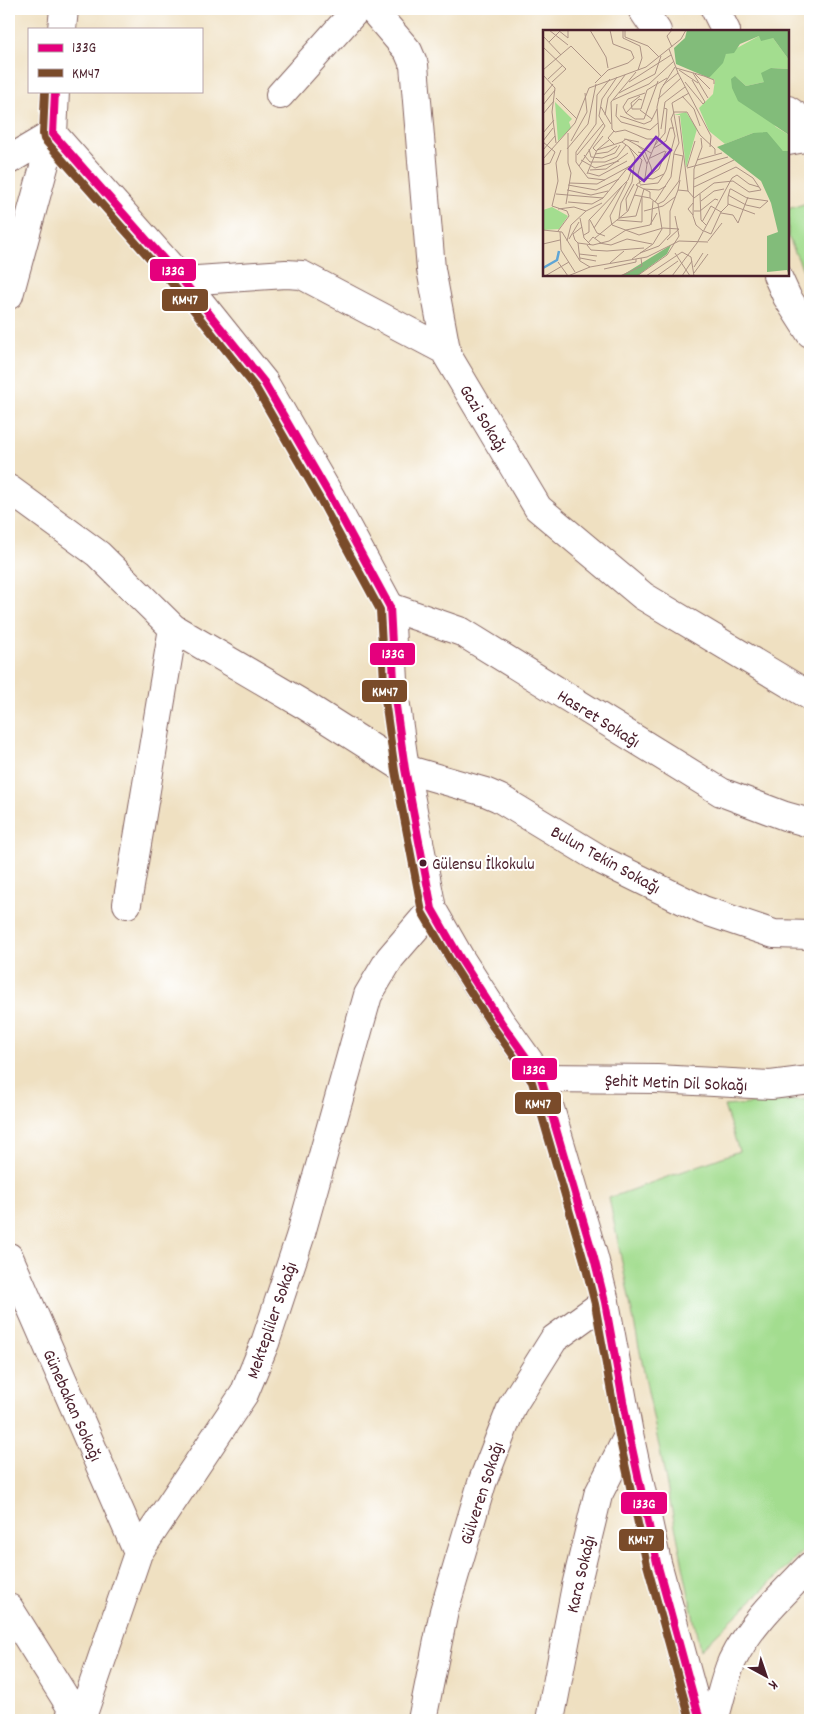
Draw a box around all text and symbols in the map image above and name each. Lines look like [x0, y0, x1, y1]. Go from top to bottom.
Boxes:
legend [28, 28, 202, 92]
inset map [543, 30, 789, 276]
text: 133G [72, 38, 96, 60]
text: KM47 [72, 64, 100, 86]
line badge: 133G [149, 258, 197, 282]
text: 133G [162, 262, 184, 282]
line badge: KM47 [161, 288, 209, 312]
text: KM47 [172, 291, 199, 311]
street label: Gazi Sokağı [452, 381, 512, 458]
line badge: 133G [369, 642, 416, 666]
text: 133G [382, 645, 404, 665]
line badge: KM47 [361, 679, 408, 703]
text: KM47 [372, 683, 399, 703]
street label: Hasret Sokağı [551, 685, 644, 756]
street label: Bulun Tekin Sokağı [545, 821, 664, 902]
place label: Gülensu İlkokulu [432, 854, 535, 878]
marker: Gülensu İlkokulu [418, 858, 428, 868]
line badge: 133G [511, 1057, 558, 1081]
text: 133G [523, 1061, 545, 1081]
street label: Şehit Metin Dil Sokağı [604, 1070, 748, 1099]
line badge: KM47 [514, 1091, 562, 1115]
text: KM47 [525, 1095, 552, 1115]
street label: Mektepliler Sokağı [242, 1259, 305, 1383]
street label: Günebakan Sokağı [35, 1346, 107, 1466]
street label: Gülveren Sokağı [455, 1439, 512, 1548]
line badge: 133G [620, 1491, 668, 1515]
text: 133G [633, 1495, 655, 1515]
line badge: KM47 [618, 1528, 665, 1552]
text: KM47 [628, 1531, 655, 1551]
street label: Kara Sokağı [561, 1533, 603, 1616]
north arrow [742, 1652, 792, 1702]
text: K [764, 1675, 782, 1695]

